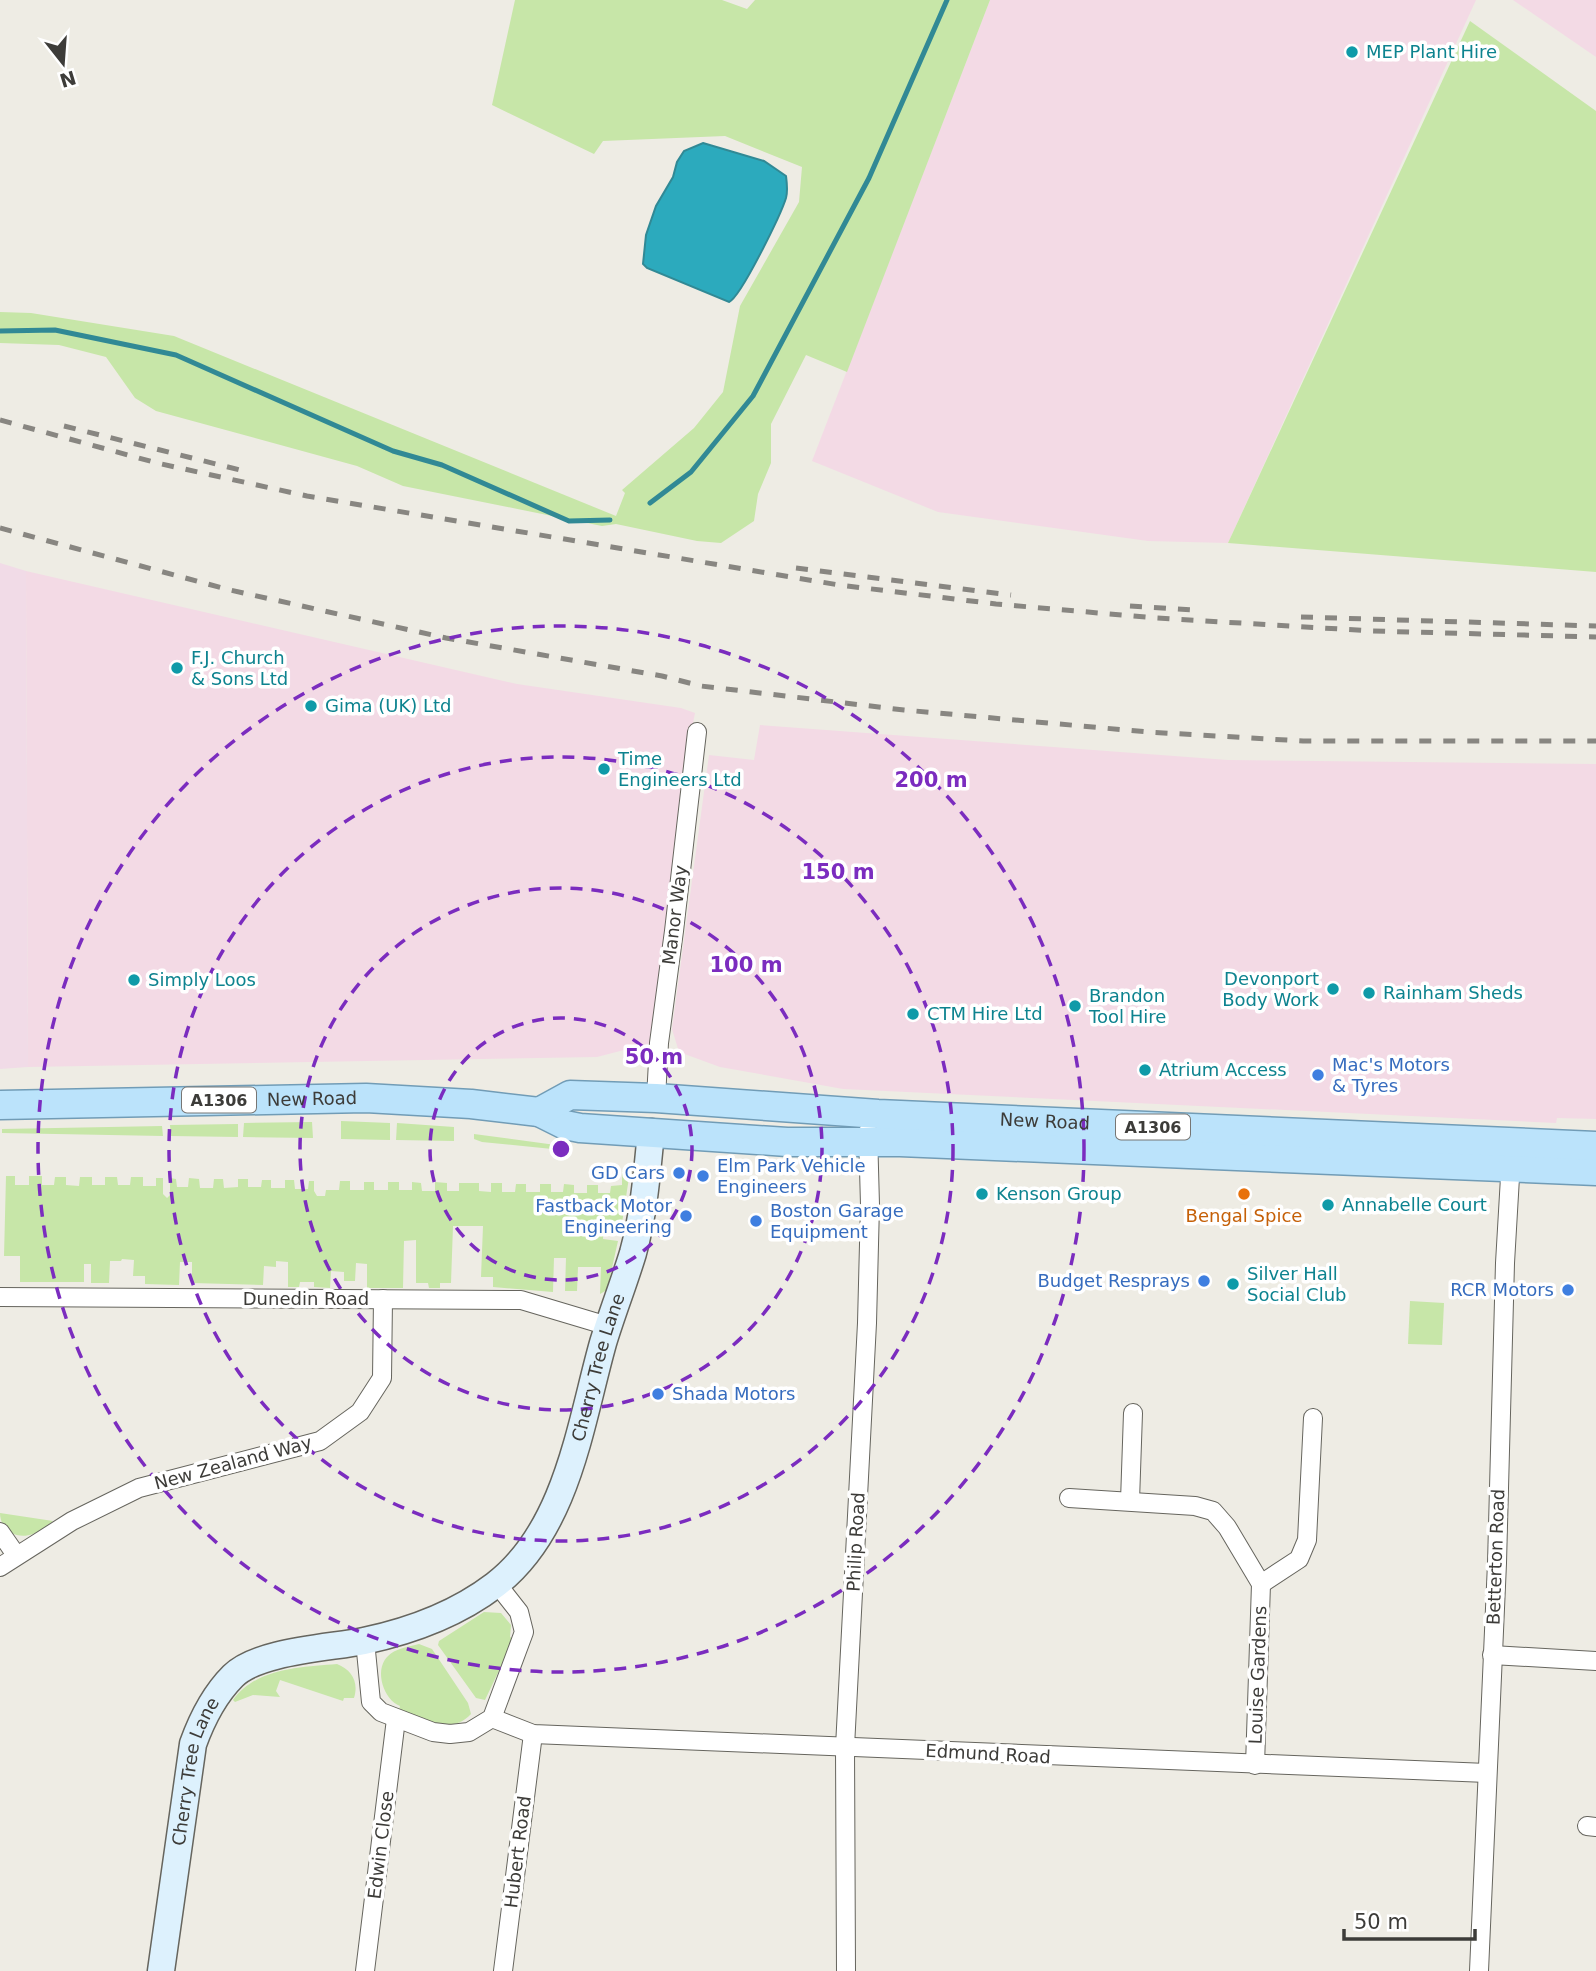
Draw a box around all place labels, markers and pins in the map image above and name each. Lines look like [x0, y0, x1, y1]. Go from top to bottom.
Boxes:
place label: MEP Plant Hire [1366, 41, 1497, 62]
marker: MEP Plant Hire [1344, 44, 1360, 60]
place label: F.J. Church & Sons Ltd [191, 647, 288, 689]
marker: F.J. Church & Sons Ltd [169, 660, 185, 676]
place label: Gima (UK) Ltd [325, 695, 452, 716]
marker: Gima (UK) Ltd [303, 698, 319, 714]
place label: Time Engineers Ltd [617, 748, 742, 790]
marker: Time Engineers Ltd [596, 761, 612, 777]
place label: Devonport Body Work [1222, 968, 1320, 1010]
place label: Simply Loos [148, 969, 256, 990]
marker: Simply Loos [126, 972, 142, 988]
marker: Devonport Body Work [1325, 981, 1341, 997]
place label: Rainham Sheds [1383, 982, 1523, 1003]
place label: Brandon Tool Hire [1088, 985, 1166, 1027]
marker: Rainham Sheds [1361, 985, 1377, 1001]
marker: Brandon Tool Hire [1067, 998, 1083, 1014]
place label: CTM Hire Ltd [927, 1003, 1043, 1024]
marker: CTM Hire Ltd [905, 1006, 921, 1022]
place label: Mac's Motors & Tyres [1332, 1054, 1450, 1096]
place label: Atrium Access [1159, 1059, 1287, 1080]
marker: Atrium Access [1137, 1062, 1153, 1078]
marker: Mac's Motors & Tyres [1310, 1067, 1326, 1083]
centre of rings [549, 1137, 573, 1161]
place label: Elm Park Vehicle Engineers [717, 1155, 866, 1197]
place label: GD Cars [591, 1162, 665, 1183]
marker: GD Cars [671, 1165, 687, 1181]
marker: Elm Park Vehicle Engineers [695, 1168, 711, 1184]
place label: Kenson Group [996, 1183, 1122, 1204]
marker: Kenson Group [974, 1186, 990, 1202]
marker: Bengal Spice [1236, 1186, 1252, 1202]
place label: Annabelle Court [1342, 1194, 1487, 1215]
place label: Fastback Motor Engineering [535, 1195, 673, 1237]
marker: Annabelle Court [1320, 1197, 1336, 1213]
place label: Boston Garage Equipment [770, 1200, 904, 1242]
place label: Bengal Spice [1186, 1205, 1302, 1226]
marker: Fastback Motor Engineering [678, 1208, 694, 1224]
marker: Boston Garage Equipment [748, 1213, 764, 1229]
place label: Silver Hall Social Club [1247, 1263, 1347, 1305]
place label: Budget Resprays [1038, 1270, 1190, 1291]
marker: Budget Resprays [1196, 1273, 1212, 1289]
marker: Silver Hall Social Club [1225, 1276, 1241, 1292]
place label: RCR Motors [1450, 1279, 1554, 1300]
marker: RCR Motors [1560, 1282, 1576, 1298]
place label: Shada Motors [672, 1383, 795, 1404]
marker: Shada Motors [650, 1386, 666, 1402]

